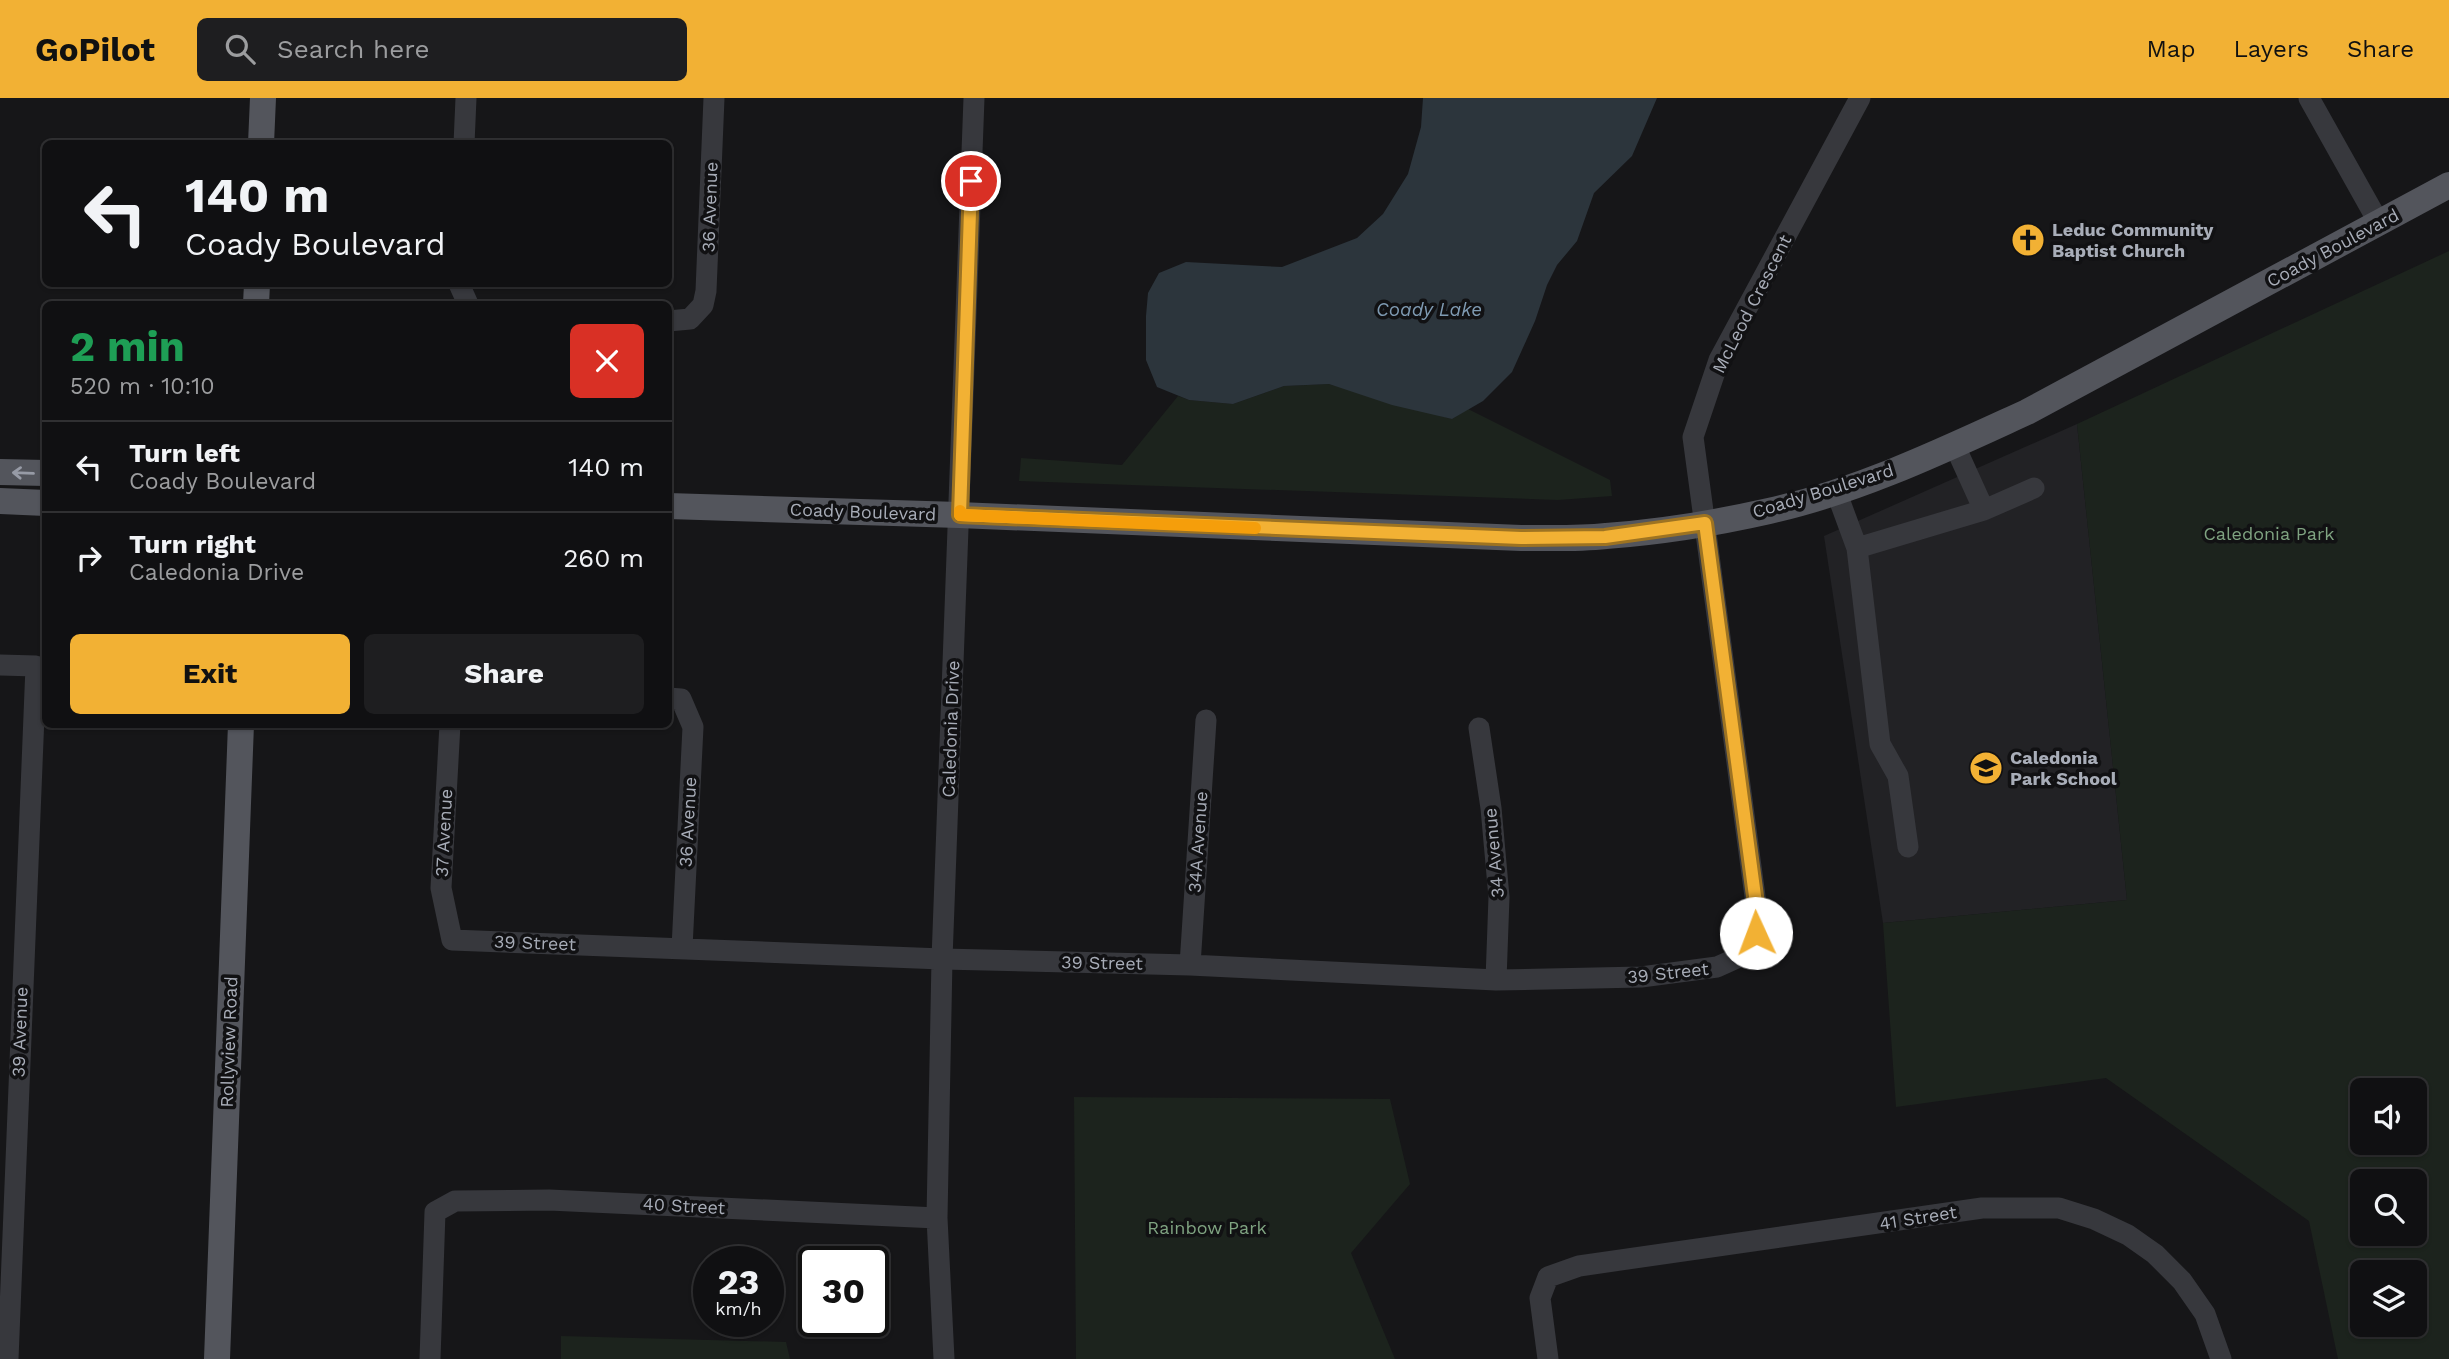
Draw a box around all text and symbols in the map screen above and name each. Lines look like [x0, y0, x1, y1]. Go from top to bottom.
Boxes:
search box [197, 18, 687, 81]
text: GoPilot [35, 30, 155, 69]
icon: search [221, 30, 259, 68]
text: Search here [277, 34, 429, 64]
text: Map [2147, 35, 2195, 63]
text: Layers [2233, 35, 2309, 63]
text: Share [2347, 35, 2414, 63]
pin [941, 151, 1001, 211]
street label: 36 Avenue [697, 161, 722, 253]
icon: arrive [952, 162, 990, 200]
text: 140 m [185, 166, 329, 224]
icon: left [70, 168, 161, 259]
street label: Coady Boulevard [2263, 204, 2402, 291]
place label: Leduc Community Baptist Church [2052, 219, 2214, 261]
church icon: Leduc Community Baptist Church [2009, 221, 2047, 259]
text: Coady Boulevard [185, 225, 446, 263]
street label: McLeod Crescent [1708, 231, 1796, 377]
water label: Coady Lake [1376, 298, 1482, 321]
text: 2 min [70, 322, 185, 371]
button: close [570, 324, 644, 398]
text: 520 m · 10:10 [70, 373, 215, 400]
text: Turn left [129, 438, 240, 468]
icon: left [70, 448, 108, 486]
text: 140 m [568, 452, 644, 482]
street label: Coady Boulevard [1750, 459, 1896, 522]
one-way arrow [12, 466, 35, 479]
text: Coady Boulevard [129, 468, 316, 495]
street label: Coady Boulevard [789, 498, 937, 525]
park label: Caledonia Park [2203, 523, 2335, 544]
text: Turn right [129, 529, 256, 559]
icon: right [70, 539, 108, 577]
text: 260 m [563, 543, 644, 573]
text: Caledonia Drive [129, 559, 304, 586]
button: Exit [70, 634, 350, 714]
button: Share [364, 634, 644, 714]
street label: Caledonia Drive [938, 660, 963, 798]
place label: Caledonia Park School [2010, 747, 2117, 789]
school or university icon: Caledonia Park School [1967, 749, 2005, 787]
street label: 36 Avenue [675, 776, 700, 868]
street label: 37 Avenue [431, 788, 456, 878]
street label: 34A Avenue [1183, 790, 1212, 893]
street label: 34 Avenue [1479, 807, 1508, 899]
position arrow [1719, 896, 1793, 970]
street label: 39 Street [494, 931, 577, 954]
street label: 39 Street [1061, 951, 1144, 974]
street label: 39 Street [1626, 958, 1710, 987]
street label: Rollyview Road [216, 976, 241, 1108]
street label: 39 Avenue [7, 986, 32, 1078]
map controls [2350, 1078, 2427, 1337]
button: sound [2350, 1078, 2427, 1155]
button: search [2350, 1169, 2427, 1246]
street label: 40 Street [642, 1193, 726, 1218]
street label: 41 Street [1878, 1201, 1959, 1234]
park label: Rainbow Park [1147, 1217, 1267, 1238]
speed limit sign: 30 [798, 1246, 889, 1337]
button: layers [2350, 1260, 2427, 1337]
text: 23 [718, 1261, 759, 1303]
text: km/h [715, 1298, 762, 1319]

